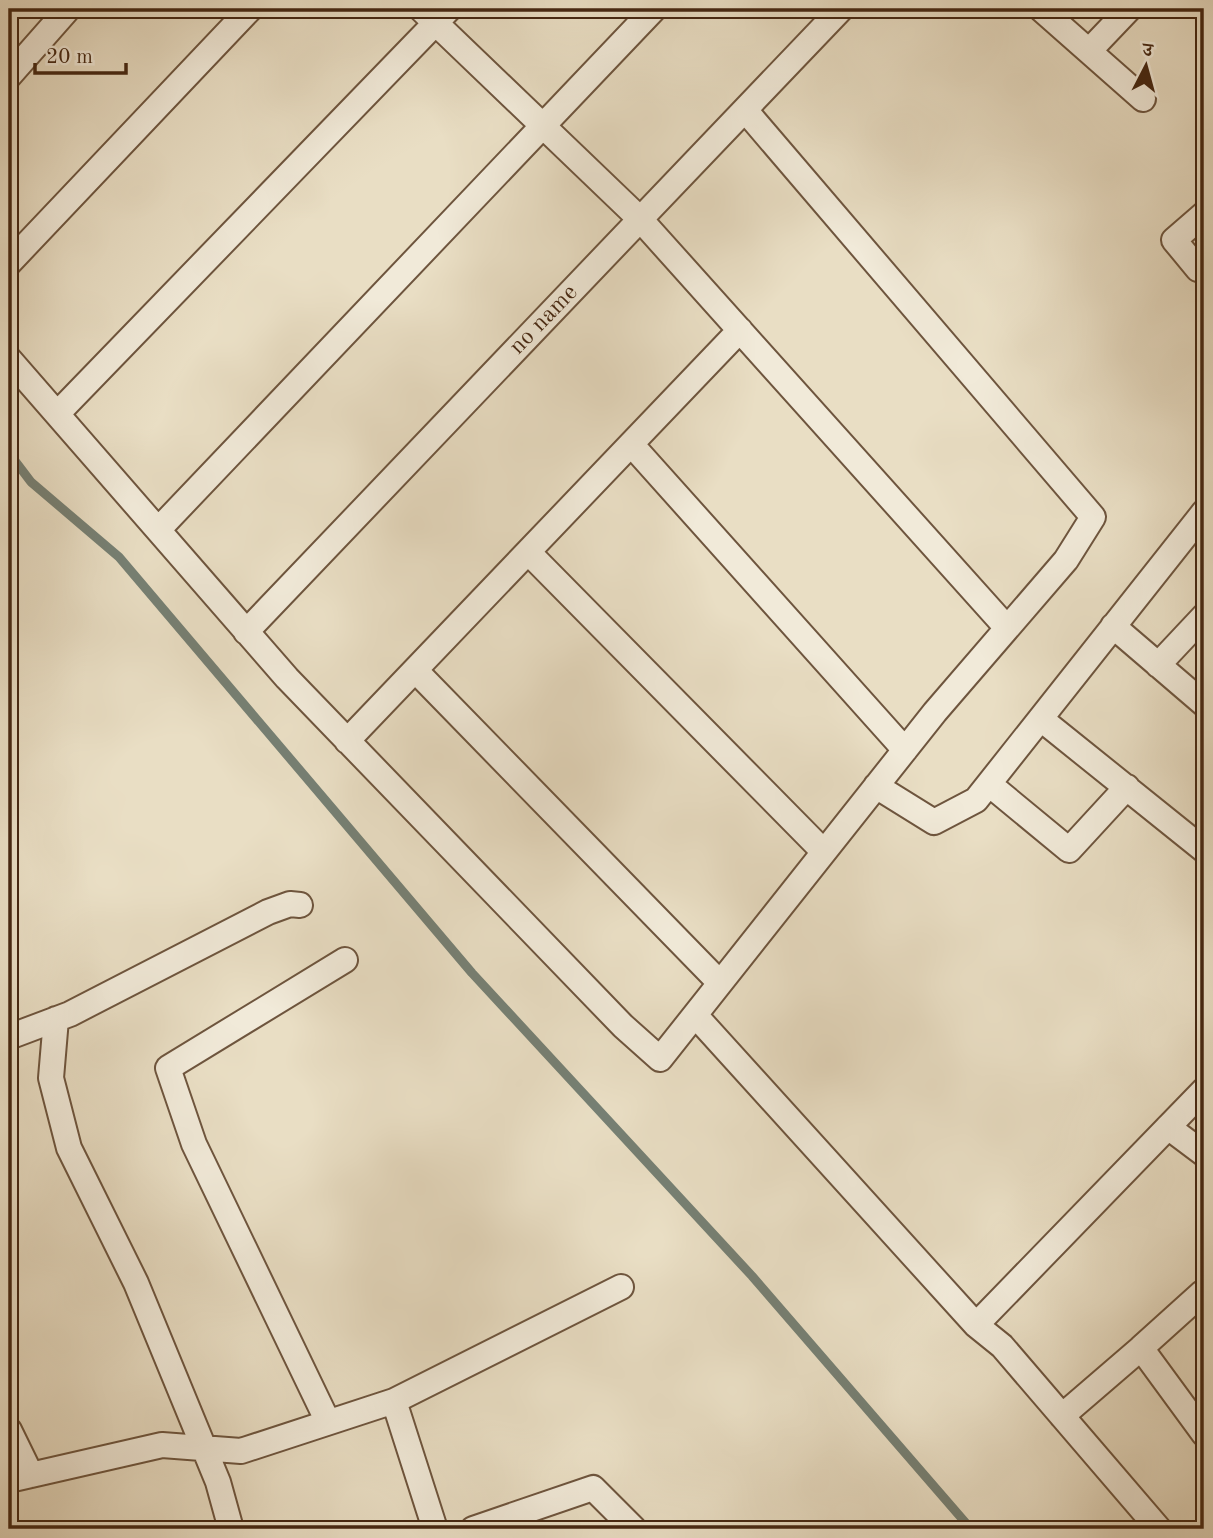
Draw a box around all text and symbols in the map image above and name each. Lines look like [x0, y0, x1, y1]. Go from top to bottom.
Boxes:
scale bar [35, 32, 126, 76]
north arrow [1112, 32, 1182, 102]
text: उ [1140, 41, 1155, 62]
text: 20 m [46, 47, 93, 68]
street label: no name [505, 281, 583, 359]

